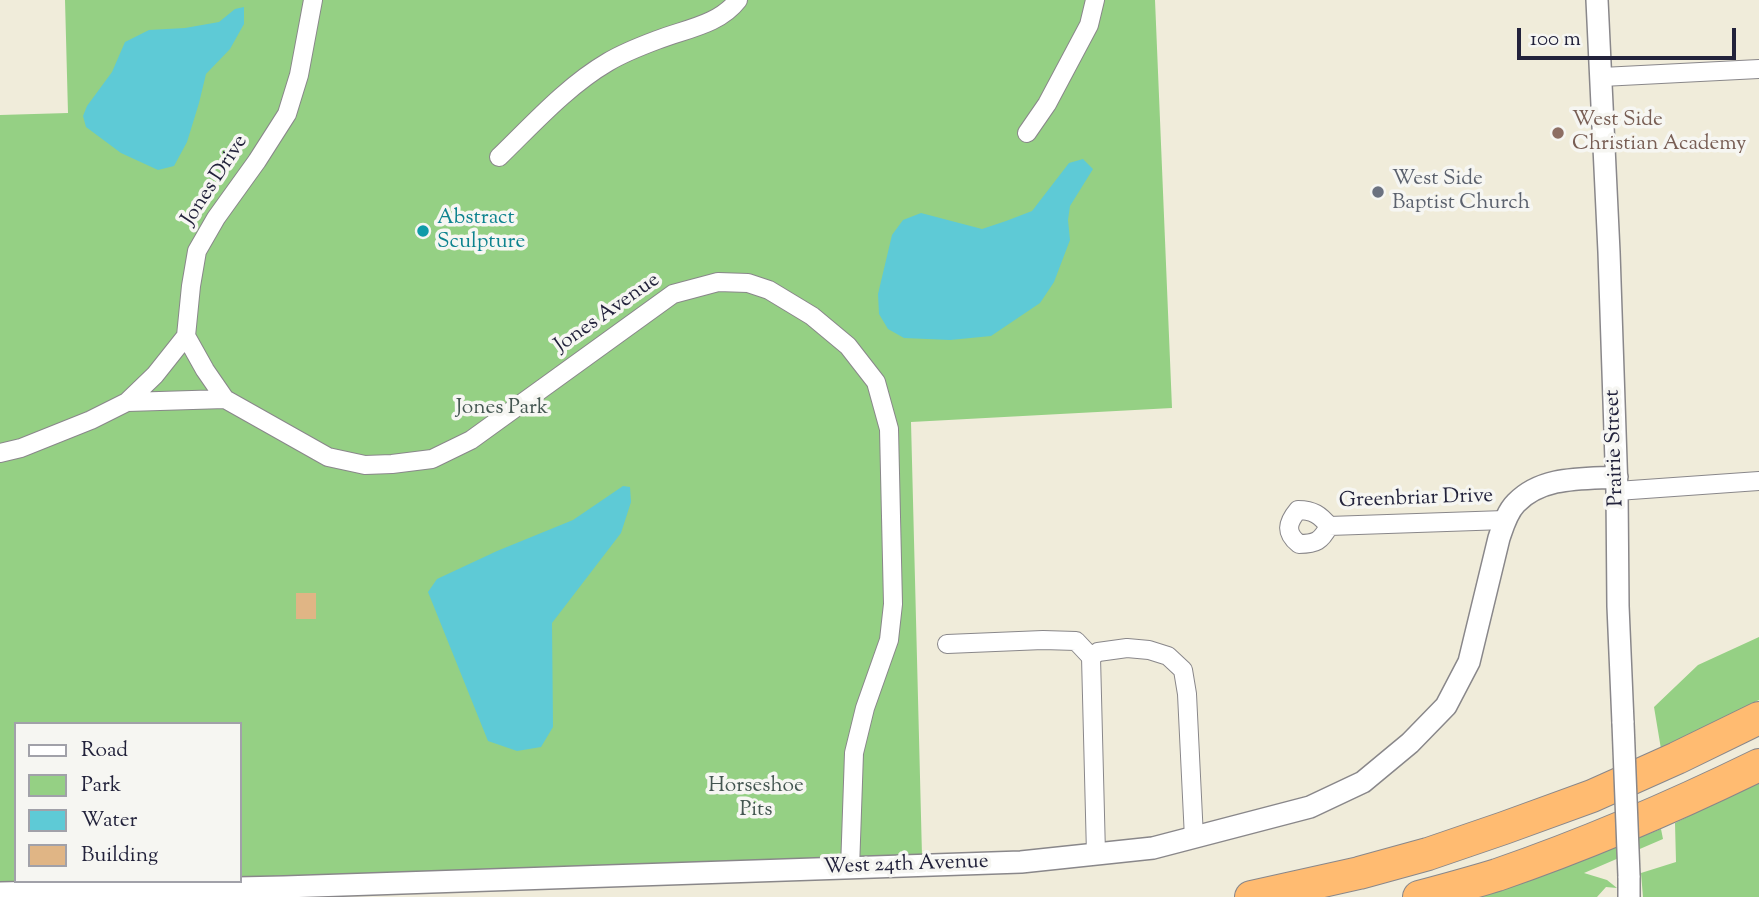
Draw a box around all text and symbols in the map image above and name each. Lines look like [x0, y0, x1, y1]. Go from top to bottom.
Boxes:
scale bar [1521, 14, 1740, 58]
text: 100 m [1530, 25, 1581, 55]
place label: West Side Christian Academy [1572, 108, 1746, 158]
marker: West Side Christian Academy [1550, 125, 1566, 141]
street label: Jones Drive [177, 131, 255, 231]
place label: West Side Baptist Church [1392, 167, 1530, 217]
marker: West Side Baptist Church [1370, 184, 1386, 200]
place label: Abstract Sculpture [437, 206, 525, 256]
marker: Abstract Sculpture [415, 223, 431, 239]
street label: Jones Avenue [551, 269, 665, 359]
street label: Prairie Street [1601, 389, 1631, 507]
park label: Jones Park [456, 396, 548, 422]
street label: Greenbriar Drive [1338, 485, 1494, 515]
legend [14, 722, 242, 883]
text: Road [81, 736, 128, 766]
text: Park [81, 771, 121, 801]
park label: Horseshoe Pits [708, 774, 804, 824]
text: Water [81, 806, 137, 836]
text: Building [81, 841, 158, 871]
street label: West 24th Avenue [823, 851, 989, 881]

